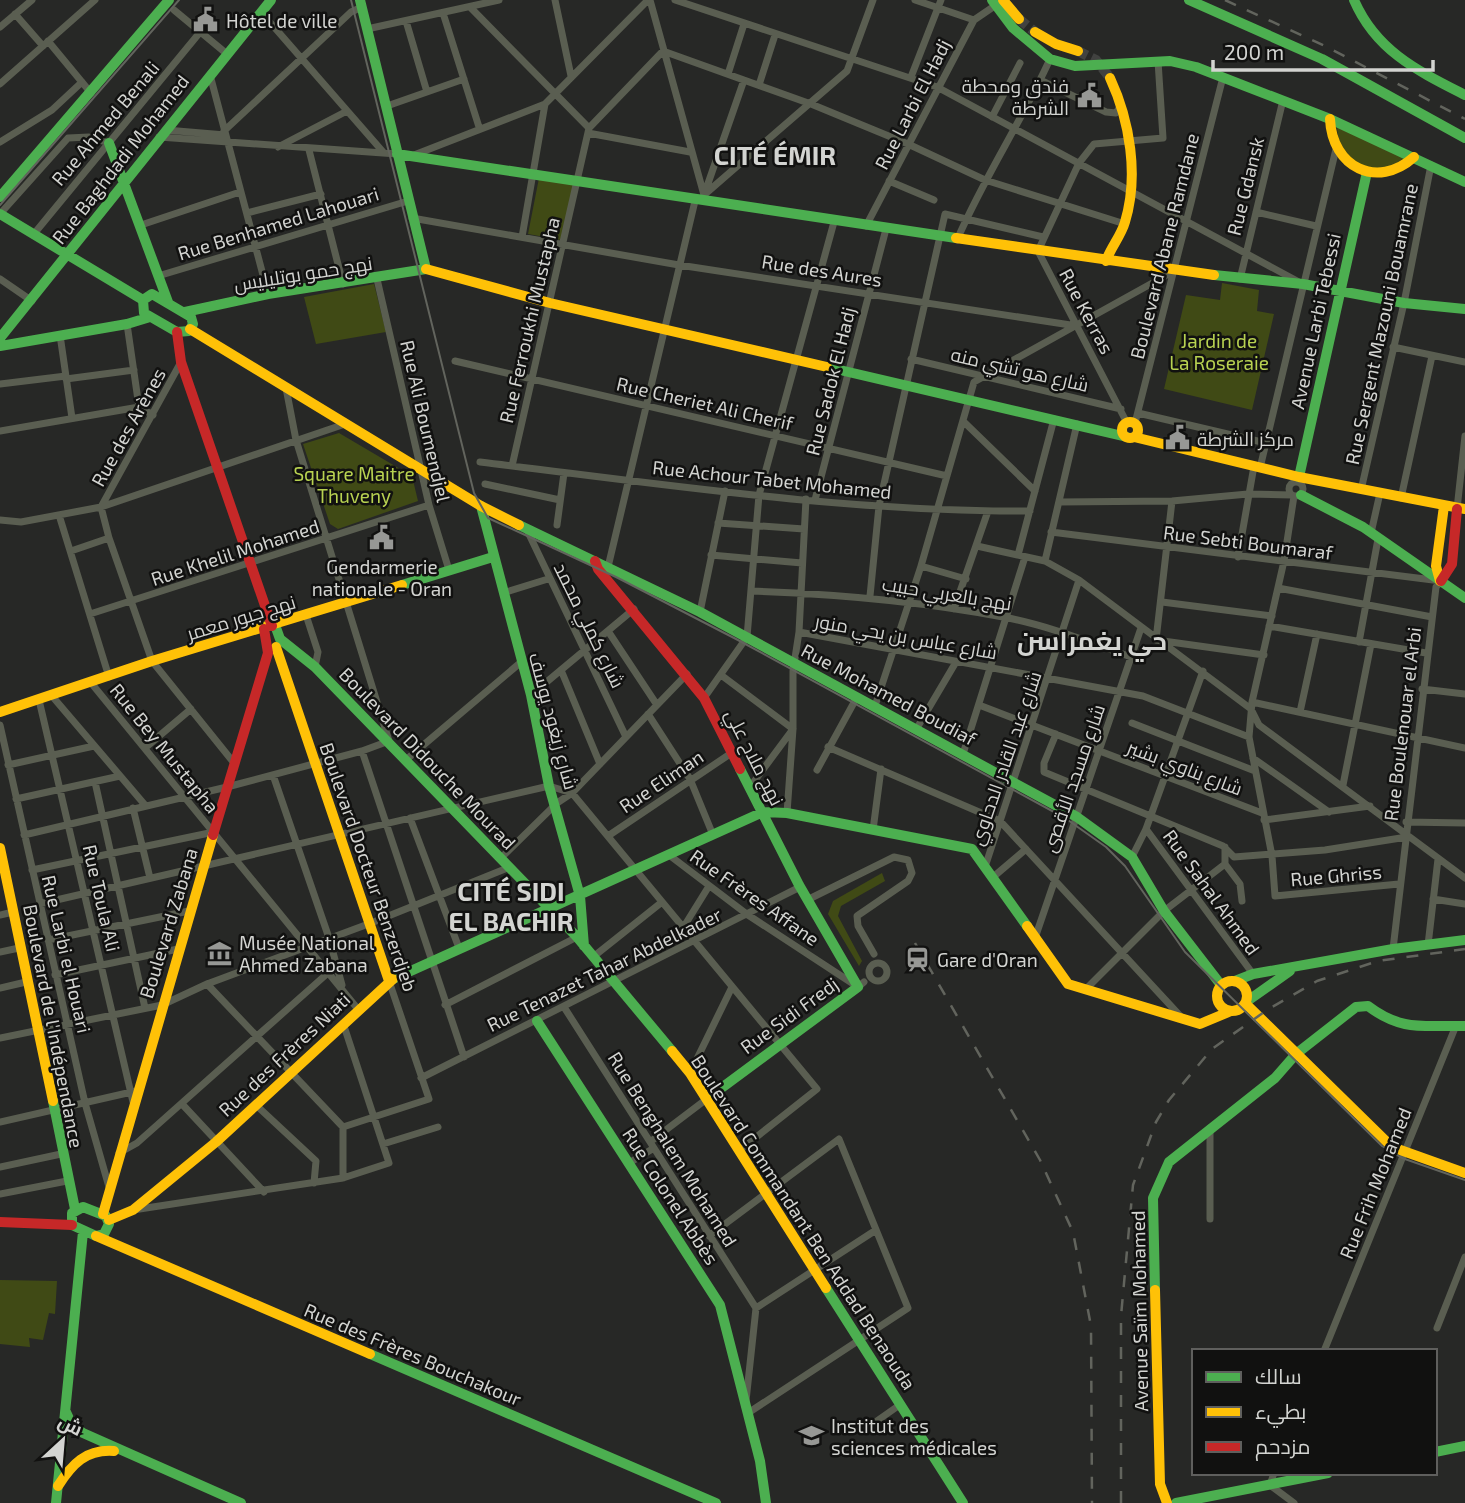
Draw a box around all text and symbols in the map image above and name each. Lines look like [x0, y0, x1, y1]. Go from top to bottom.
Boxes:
public building icon: Hôtel de ville [192, 6, 220, 34]
place label: Hôtel de ville [226, 9, 338, 32]
scale bar [1213, 28, 1434, 72]
street label: Rue Larbi El Hadj [869, 35, 955, 173]
text: 200 m [1224, 39, 1284, 64]
street label: Rue Ahmed Benali [46, 56, 164, 190]
street label: Rue Baghdadi Mohamed [47, 70, 193, 248]
place label: فندق ومحطة الشرطة [962, 74, 1069, 120]
public building icon: فندق ومحطة الشرطة [1075, 82, 1103, 110]
street label: Boulevard Abane Ramdane [1125, 131, 1203, 361]
street label: Rue Gdansk [1222, 134, 1268, 238]
district label: CITÉ ÉMIR [714, 139, 836, 170]
street label: Rue Benhamed Lahouari [175, 181, 381, 265]
street label: Rue Sergent Mazouni Bouamrane [1340, 181, 1422, 467]
street label: Rue Ferroukhi Mustapha [494, 215, 564, 425]
street label: Avenue Larbi Tebessi [1285, 231, 1345, 411]
street label: Rue des Aures [760, 249, 884, 291]
street label: نهج حمو بوتليليس [232, 251, 374, 298]
street label: Rue Kerras [1055, 264, 1119, 358]
street label: Rue Sadok El Hadj [800, 304, 860, 458]
park label: Jardin de La Roseraie [1169, 329, 1269, 374]
street label: Rue Ali Boumendjel [396, 338, 456, 505]
street label: شارع هو تشي منه [948, 342, 1091, 400]
street label: Rue des Arènes [86, 364, 170, 490]
street label: Rue Cheriet Ali Cherif [614, 371, 796, 435]
public building icon: مركز الشرطة [1163, 424, 1191, 452]
place label: مركز الشرطة [1197, 427, 1294, 451]
street label: Rue Achour Tabet Mohamed [651, 455, 893, 503]
park label: Square Maitre Thuveny [293, 462, 415, 507]
street label: Rue Khelil Mohamed [148, 514, 322, 590]
street label: Rue Sebti Boumaraf [1162, 520, 1335, 564]
public building icon: Gendarmerie nationale - Oran [368, 524, 396, 552]
place label: Gendarmerie nationale - Oran [312, 555, 452, 600]
street label: شارع كملي محمد [546, 559, 630, 693]
street label: نهج بالعربي حبيب [880, 571, 1013, 619]
street label: نهج جبور معمر [183, 589, 299, 648]
street label: شارع عباس بن يحي منور [811, 608, 999, 667]
district label: حي يغمراسن [1017, 624, 1167, 662]
street label: Rue Boulenouar el Arbi [1379, 626, 1425, 822]
street label: Rue Mohamed Boudiaf [798, 638, 981, 750]
street label: شارع زيغود يوسف [522, 650, 583, 793]
street label: Boulevard Didouche Mourad [335, 662, 521, 854]
street label: شارع عبد القادر الدحاوي [964, 668, 1049, 849]
street label: Rue Bey Mustapha [106, 679, 224, 817]
street label: شارع مسجد الأقصى [1037, 701, 1112, 856]
street label: نهج ملاح علي [717, 705, 789, 811]
street label: شارع بناوي بشير [1122, 734, 1246, 803]
street label: Boulevard Docteur Benzerdjeb [316, 740, 422, 994]
street label: Rue Eliman [615, 745, 707, 817]
street label: Rue Sahal Ahmed [1159, 825, 1265, 959]
street label: Rue Toula Ali [79, 842, 125, 954]
street label: Rue Frères Affane [686, 844, 824, 950]
street label: Boulevard Zabana [134, 845, 202, 1001]
street label: Rue Ghriss [1289, 860, 1383, 890]
street label: Rue Larbi el Houari [38, 873, 96, 1035]
district label: CITÉ SIDI EL BACHIR [448, 875, 574, 936]
street label: Boulevard de l'Indépendance [19, 902, 89, 1150]
street label: Rue Tenazet Tahar Abdelkader [483, 902, 726, 1036]
place label: Musée National Ahmed Zabana [239, 931, 375, 976]
museum icon: Musée National Ahmed Zabana [205, 939, 233, 967]
station icon: Gare d'Oran [903, 945, 931, 973]
place label: Gare d'Oran [937, 948, 1038, 971]
street label: Rue Sidi Fredj [736, 972, 842, 1058]
street label: Rue des Frères Niati [213, 987, 355, 1121]
street label: Rue Benghalem Mohamed [603, 1047, 743, 1251]
street label: Boulevard Commandant Ben Addad Benaouda [687, 1050, 921, 1394]
street label: Rue Frih Mohamed [1334, 1104, 1416, 1262]
street label: Rue Colonel Abbès [618, 1123, 724, 1269]
street label: Avenue Saïm Mohamed [1126, 1210, 1152, 1412]
street label: Rue des Frères Bouchakour [301, 1298, 525, 1410]
legend [1192, 1349, 1437, 1475]
text: سالك [1255, 1363, 1302, 1388]
text: بطيء [1255, 1398, 1306, 1428]
north arrow [28, 1405, 98, 1475]
text: ش [54, 1409, 87, 1441]
place label: Institut des sciences médicales [831, 1414, 997, 1459]
school or university icon: Institut des sciences médicales [797, 1422, 825, 1450]
text: مزدحم [1255, 1433, 1310, 1461]

